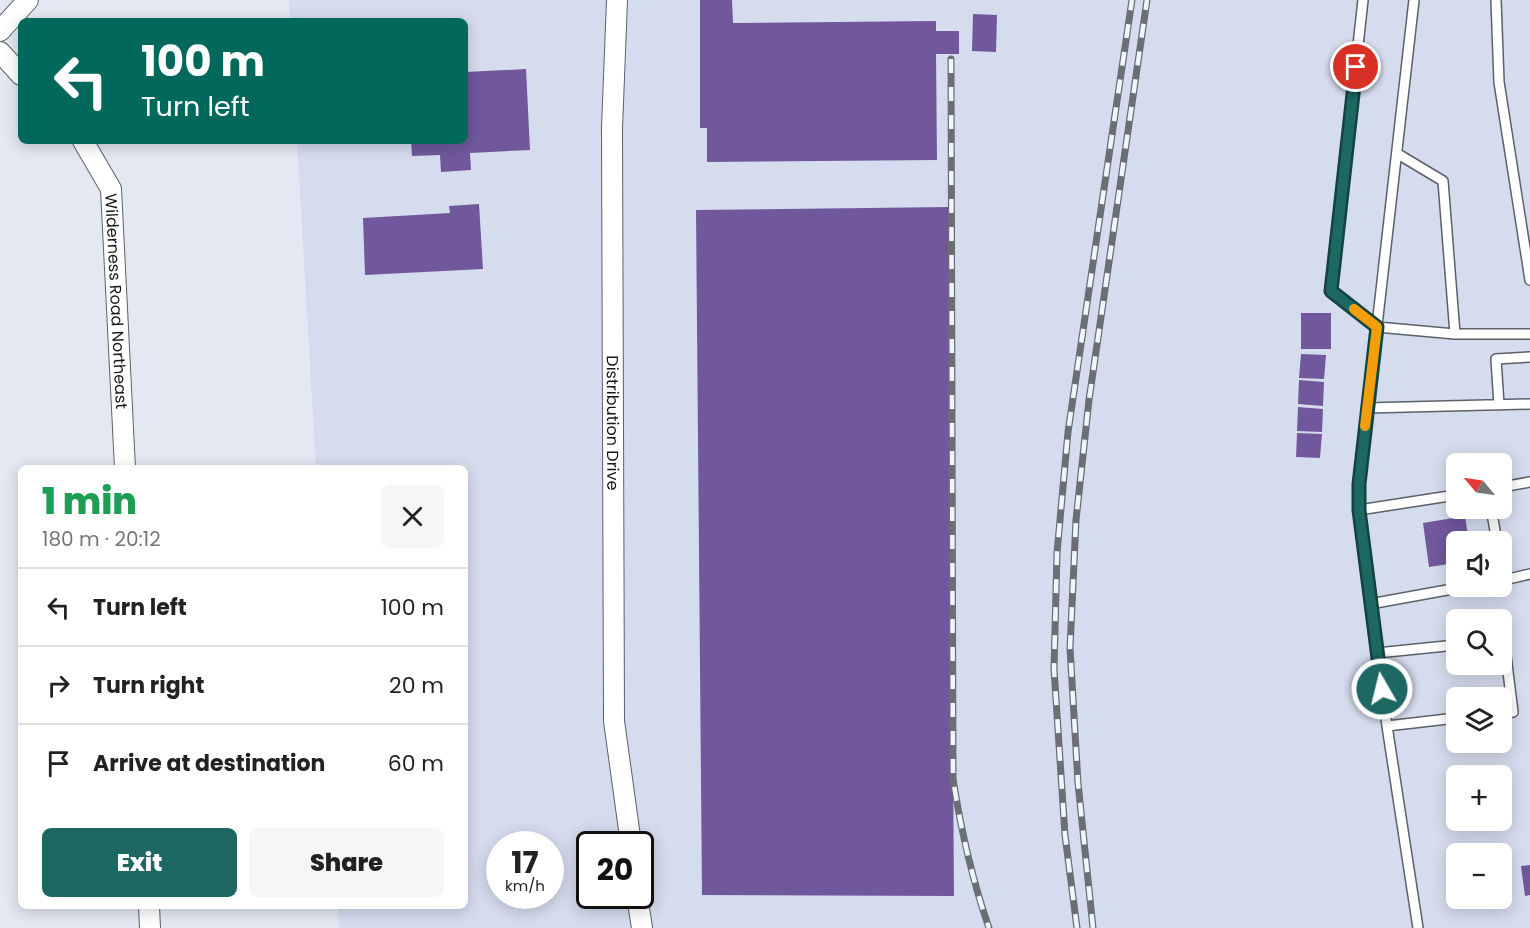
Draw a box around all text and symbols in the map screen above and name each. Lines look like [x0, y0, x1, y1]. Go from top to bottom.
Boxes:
text: 100 m [141, 32, 265, 91]
pin [1330, 41, 1381, 92]
icon: left [42, 42, 120, 120]
icon: arrive [1339, 50, 1372, 83]
text: Turn left [141, 88, 250, 125]
street label: Wilderness Road Northeast [100, 193, 134, 410]
street label: Distribution Drive [601, 355, 625, 491]
north arrow [1446, 453, 1512, 519]
map controls [1446, 453, 1512, 909]
text: 1 min [42, 476, 137, 527]
button: close [381, 485, 444, 548]
text: 180 m · 20:12 [42, 525, 161, 553]
button: sound [1446, 531, 1512, 597]
icon: left [42, 591, 75, 624]
text: Turn left [93, 592, 187, 623]
text: 100 m [381, 592, 444, 623]
button: search [1446, 609, 1512, 675]
position arrow [1350, 657, 1414, 721]
icon: right [42, 669, 75, 702]
text: Turn right [93, 670, 204, 701]
text: 20 m [389, 670, 444, 701]
button: layers [1446, 687, 1512, 753]
icon: arrive [42, 747, 75, 780]
text: Arrive at destination [93, 748, 325, 779]
text: 60 m [388, 748, 444, 779]
button: + [1446, 765, 1512, 831]
button: Exit [42, 828, 237, 897]
button: Share [249, 828, 444, 897]
speed limit sign: 20 [576, 831, 654, 909]
text: 17 [511, 841, 539, 884]
button: − [1446, 843, 1512, 909]
text: km/h [505, 875, 545, 896]

